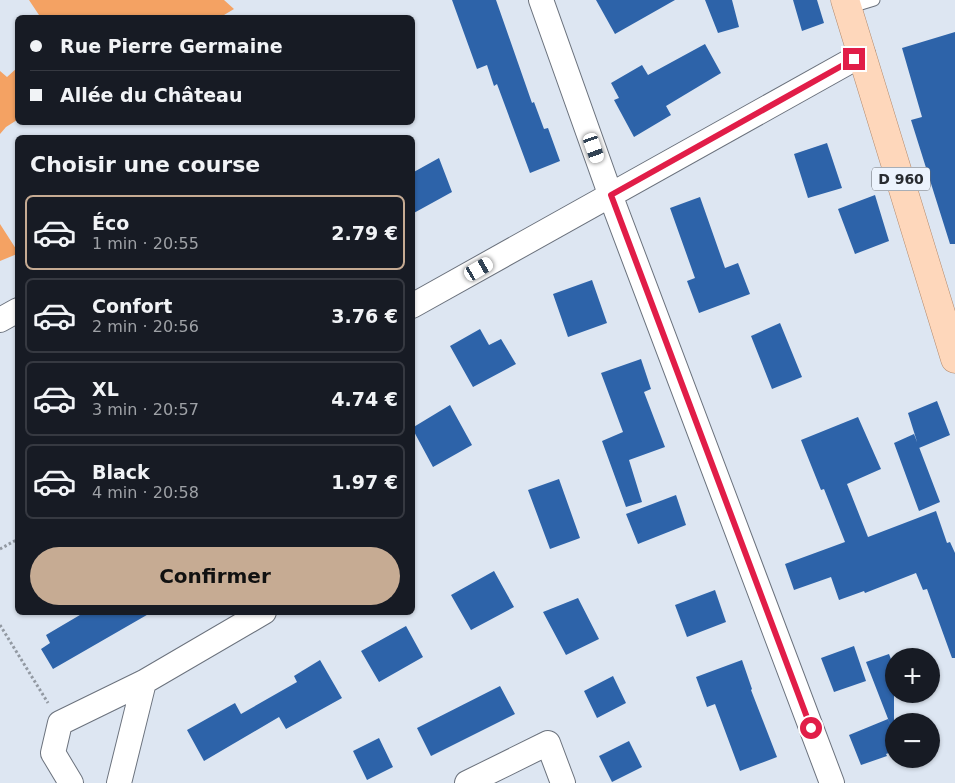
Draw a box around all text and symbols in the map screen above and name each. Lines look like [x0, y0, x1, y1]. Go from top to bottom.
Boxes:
text: Rue Pierre Germaine [60, 35, 283, 57]
route end [843, 48, 865, 70]
text: Allée du Château [60, 84, 242, 106]
car [582, 131, 605, 165]
text: Choisir une course [30, 152, 260, 177]
road number: D 960 [872, 168, 930, 190]
icon: car [32, 210, 77, 255]
text: Éco [92, 212, 129, 234]
text: 2.79 € [331, 222, 398, 244]
text: 1 min · 20:55 [92, 234, 199, 253]
car [462, 255, 495, 283]
icon: car [32, 293, 77, 338]
text: Confort [92, 295, 172, 317]
text: 3.76 € [331, 305, 398, 327]
text: 2 min · 20:56 [92, 317, 199, 336]
icon: car [32, 376, 77, 421]
text: XL [92, 378, 119, 400]
text: 4.74 € [331, 388, 398, 410]
text: 3 min · 20:57 [92, 400, 199, 419]
icon: car [32, 459, 77, 504]
text: Black [92, 461, 150, 483]
text: 1.97 € [331, 471, 398, 493]
text: 4 min · 20:58 [92, 483, 199, 502]
button: Confirmer [30, 547, 400, 605]
map controls [885, 648, 940, 768]
button: + [885, 648, 940, 703]
button: − [885, 713, 940, 768]
route start [800, 717, 822, 739]

